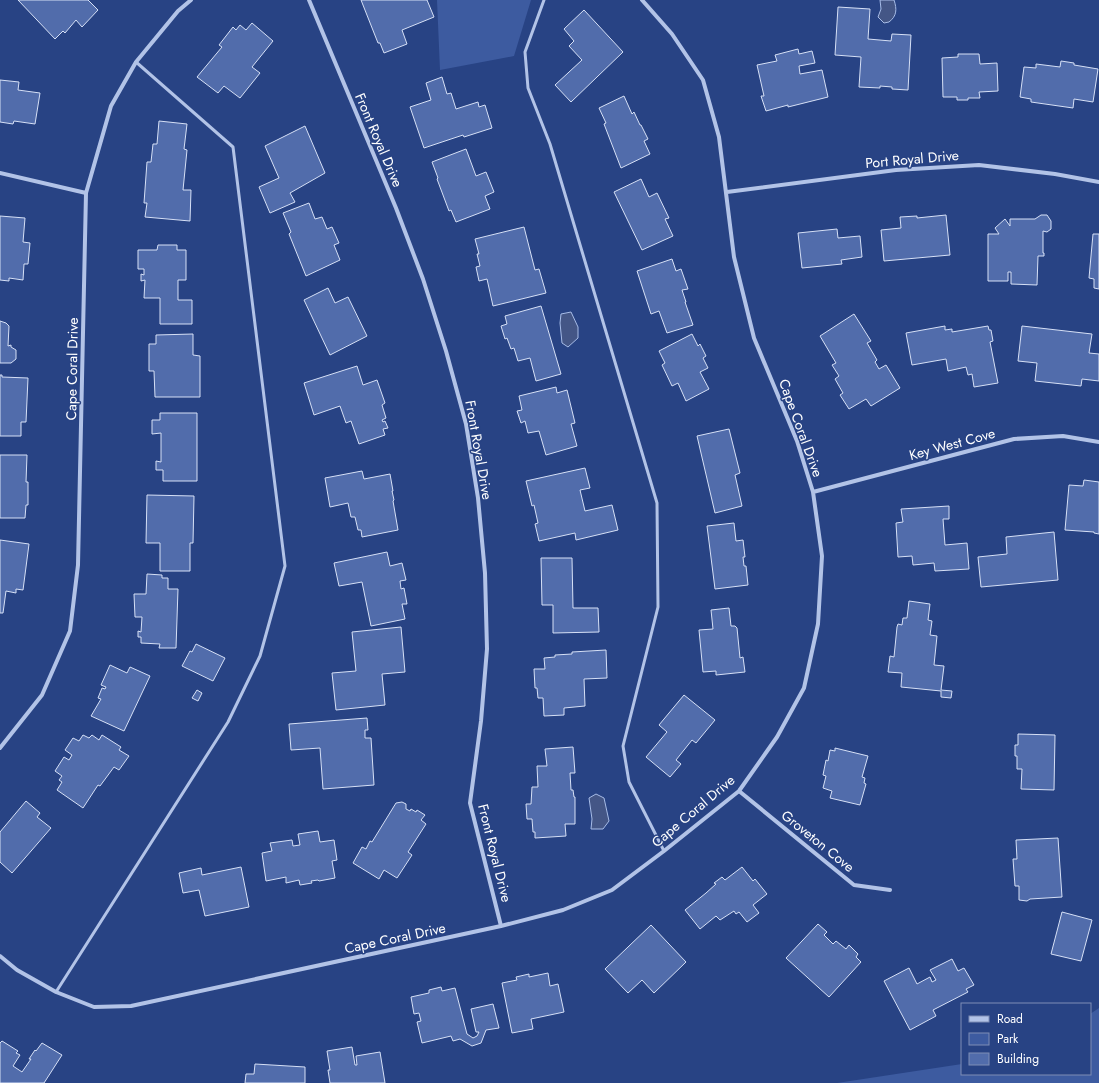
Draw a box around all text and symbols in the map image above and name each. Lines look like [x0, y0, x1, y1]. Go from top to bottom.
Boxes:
street label: Front Royal Drive [350, 90, 408, 190]
street label: Port Royal Drive [864, 145, 960, 173]
street label: Cape Coral Drive [61, 317, 83, 421]
street label: Cape Coral Drive [774, 376, 828, 480]
street label: Front Royal Drive [460, 399, 498, 501]
street label: Key West Cove [907, 423, 997, 465]
street label: Cape Coral Drive [647, 770, 739, 852]
street label: Front Royal Drive [473, 802, 517, 904]
street label: Groveton Cove [777, 805, 859, 877]
street label: Cape Coral Drive [343, 918, 447, 958]
legend [961, 1003, 1091, 1075]
text: Road [997, 1010, 1023, 1028]
text: Park [997, 1030, 1019, 1048]
text: Building [997, 1050, 1039, 1068]

